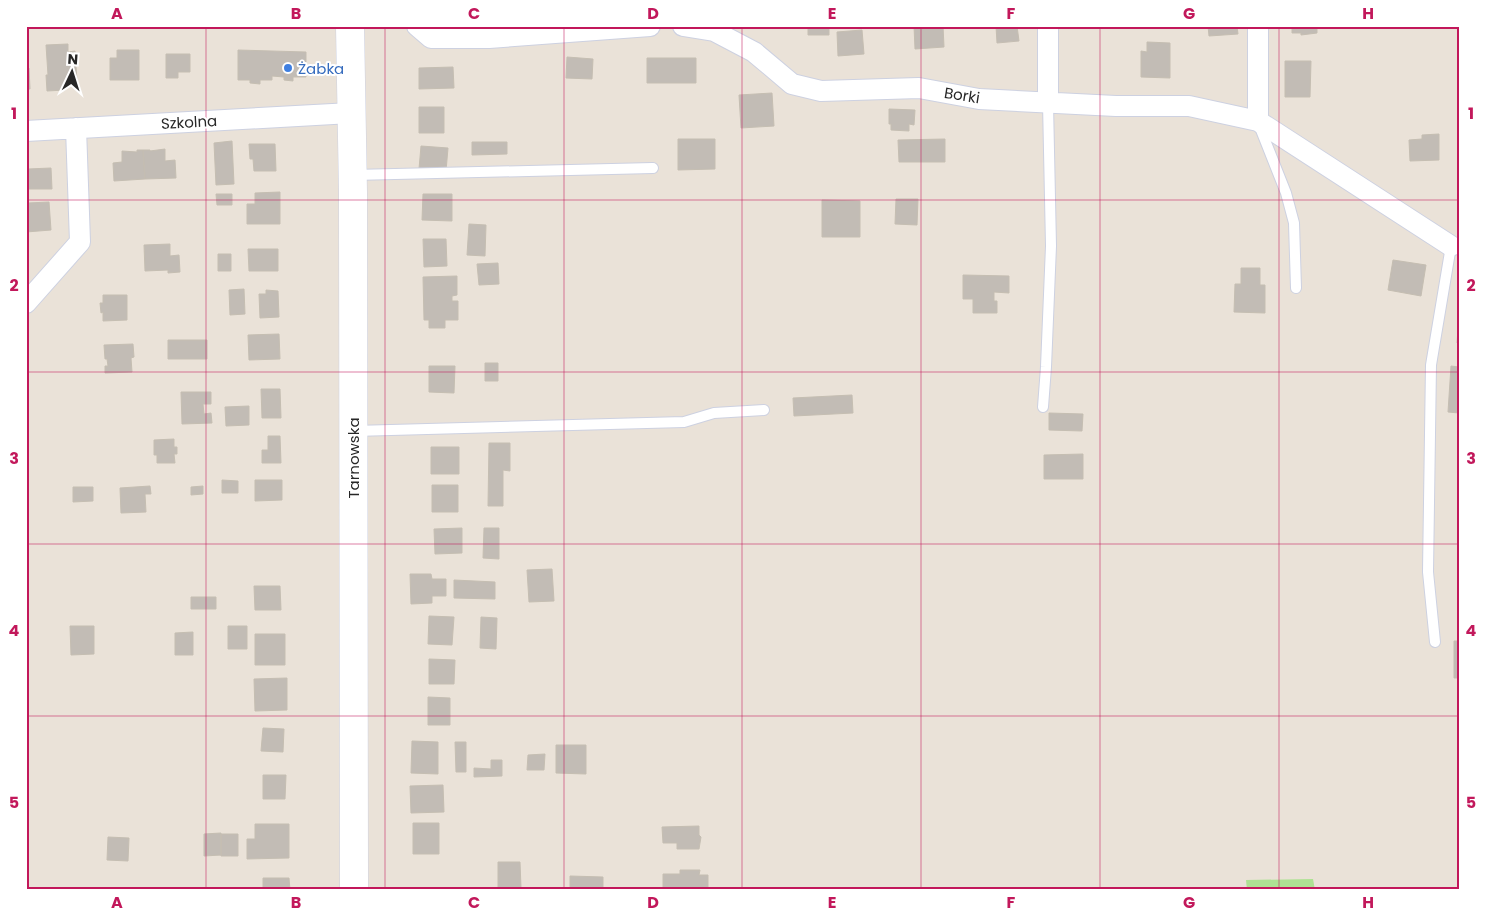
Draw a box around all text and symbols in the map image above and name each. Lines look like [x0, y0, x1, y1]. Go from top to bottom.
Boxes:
text: A [111, 2, 123, 25]
text: B [291, 2, 301, 25]
text: C [468, 2, 480, 25]
text: D [647, 2, 659, 25]
text: E [828, 2, 836, 25]
text: F [1007, 2, 1016, 25]
text: G [1183, 2, 1195, 25]
text: H [1362, 2, 1374, 25]
north arrow [48, 48, 98, 98]
text: N [67, 49, 79, 69]
place label: Żabka [298, 58, 344, 79]
marker: Żabka [282, 62, 294, 74]
street label: Borki [943, 82, 981, 108]
text: 1 [11, 102, 17, 125]
text: 1 [1468, 102, 1474, 125]
street label: Szkolna [160, 110, 218, 134]
text: 2 [9, 274, 19, 297]
text: 2 [1466, 274, 1476, 297]
street label: Tarnowska [343, 417, 364, 499]
text: 3 [9, 447, 19, 470]
text: 3 [1466, 447, 1476, 470]
text: 4 [9, 619, 20, 642]
text: 4 [1466, 619, 1477, 642]
text: 5 [9, 791, 19, 814]
text: 5 [1466, 791, 1476, 814]
text: A [111, 891, 123, 914]
text: B [291, 891, 301, 914]
text: C [468, 891, 480, 914]
text: D [647, 891, 659, 914]
text: E [828, 891, 836, 914]
text: F [1007, 891, 1016, 914]
text: G [1183, 891, 1195, 914]
text: H [1362, 891, 1374, 914]

